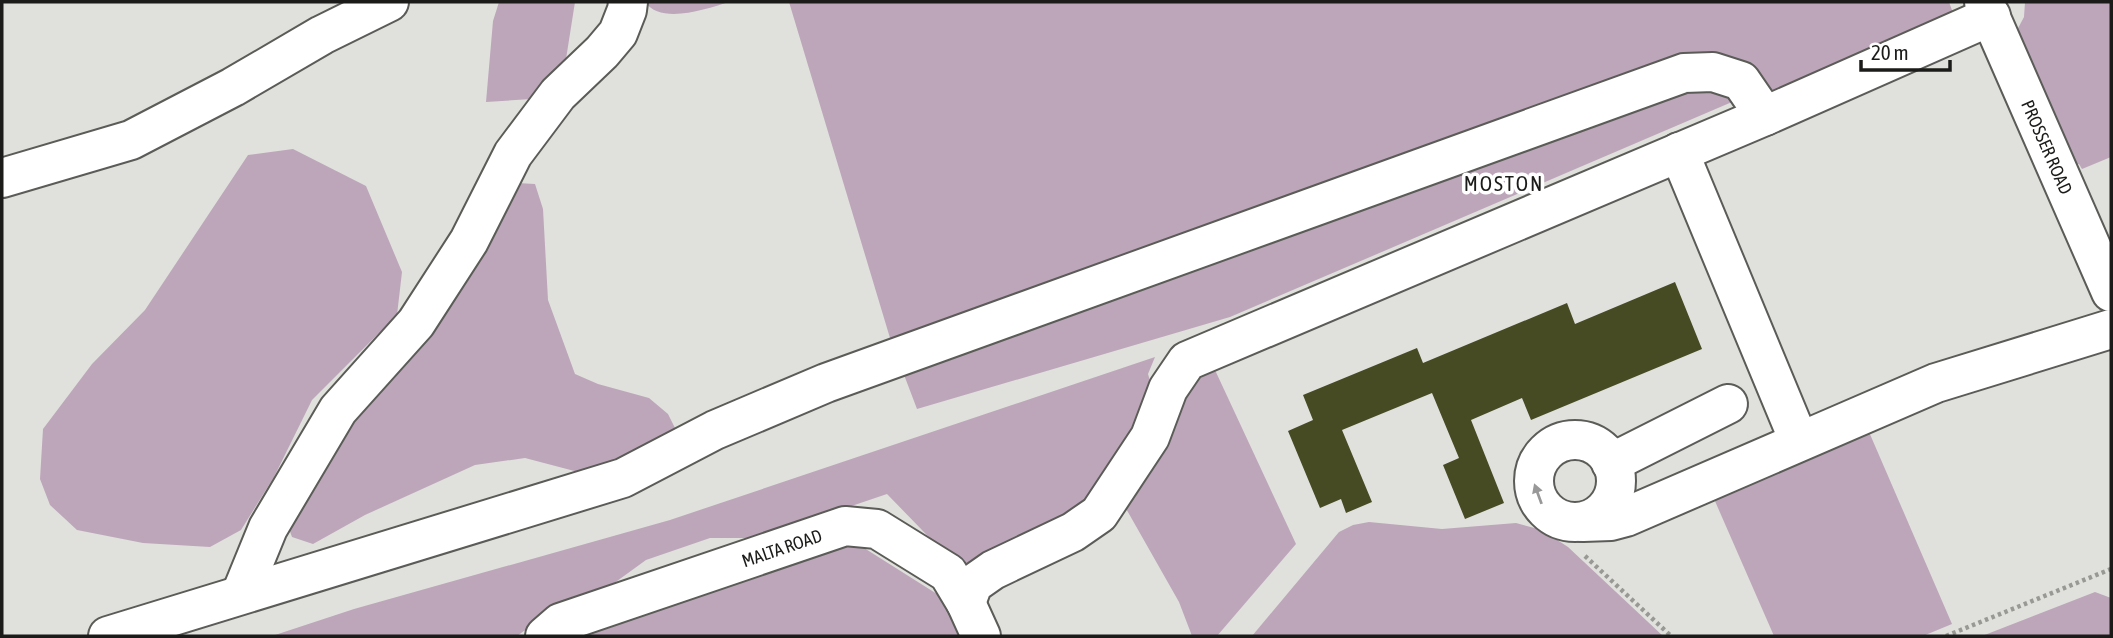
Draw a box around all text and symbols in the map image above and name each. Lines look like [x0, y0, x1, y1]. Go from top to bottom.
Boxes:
scale bar [1861, 28, 1950, 72]
text: 20 m [1871, 40, 1909, 64]
street label: PROSSER ROAD [2018, 96, 2077, 197]
district label: MOSTON [1464, 171, 1544, 195]
one-way arrow [1532, 484, 1543, 505]
street label: MALTA ROAD [739, 524, 824, 571]

